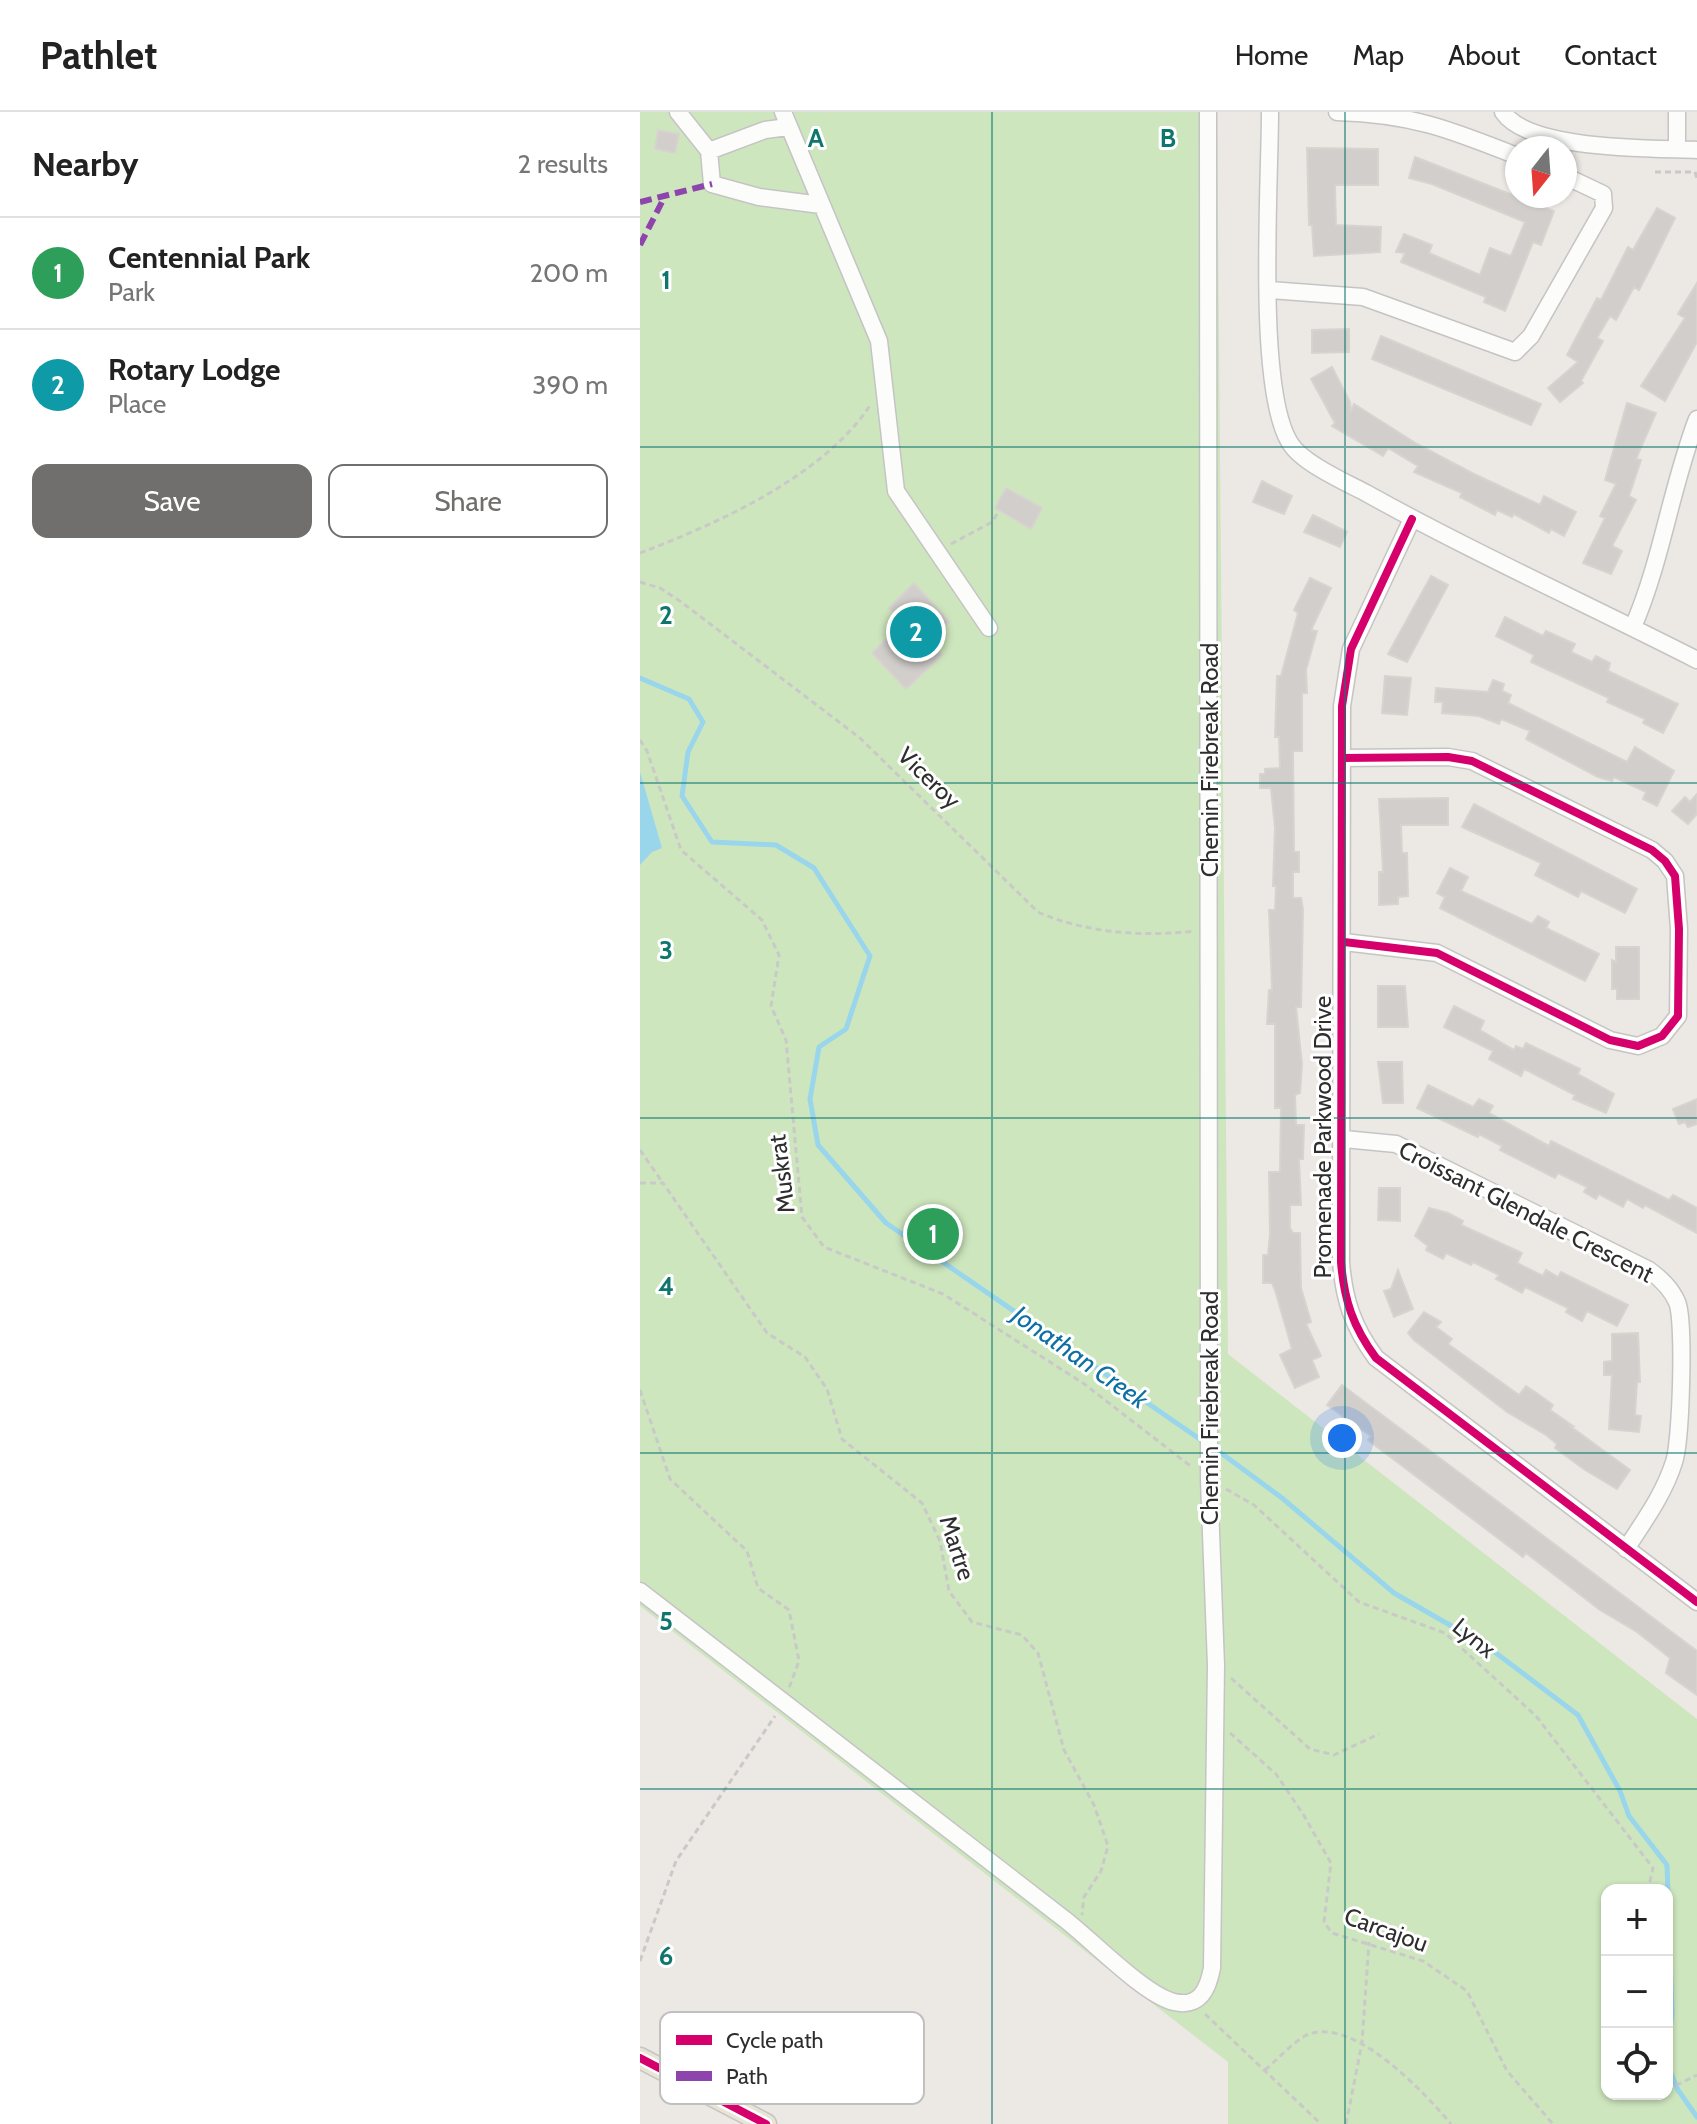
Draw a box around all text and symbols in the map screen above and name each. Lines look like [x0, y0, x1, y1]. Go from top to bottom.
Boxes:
text: Pathlet [40, 32, 157, 79]
text: Home [1235, 38, 1308, 72]
text: Map [1352, 38, 1404, 72]
text: About [1448, 38, 1520, 72]
text: Contact [1564, 38, 1657, 72]
text: A [808, 122, 825, 154]
text: B [1160, 122, 1176, 154]
north arrow [1505, 136, 1577, 208]
text: Nearby [32, 143, 139, 185]
text: 2 results [517, 148, 608, 180]
text: Centennial Park [108, 239, 310, 276]
text: 1 [53, 257, 63, 289]
text: 200 m [529, 257, 608, 289]
text: 1 [661, 264, 671, 296]
text: Park [108, 276, 155, 308]
text: Rotary Lodge [108, 351, 281, 388]
text: 2 [51, 369, 65, 401]
text: 390 m [532, 369, 608, 401]
text: Place [108, 388, 166, 420]
button: Save [32, 464, 312, 538]
button: Share [328, 464, 608, 538]
text: 2 [659, 599, 673, 631]
pin: 2 [890, 602, 942, 662]
street label: Chemin Firebreak Road [1195, 643, 1224, 877]
street label: Viceroy [892, 741, 967, 815]
text: 3 [659, 934, 673, 966]
street label: Promenade Parkwood Drive [1308, 996, 1337, 1278]
street label: Muskrat [762, 1133, 801, 1215]
street label: Croissant Glendale Crescent [1394, 1135, 1658, 1288]
pin: 1 [907, 1204, 959, 1264]
text: 4 [658, 1270, 674, 1302]
street label: Chemin Firebreak Road [1195, 1291, 1224, 1525]
water label: Jonathan Creek [1004, 1297, 1155, 1416]
your location [1322, 1418, 1362, 1458]
street label: Martre [933, 1512, 981, 1584]
text: 5 [659, 1605, 673, 1637]
street label: Lynx [1447, 1612, 1502, 1664]
map controls [1601, 1884, 1673, 2100]
button: + [1601, 1884, 1673, 1956]
street label: Carcajou [1340, 1901, 1432, 1958]
text: 6 [659, 1940, 673, 1972]
button: − [1601, 1956, 1673, 2028]
legend [660, 2012, 924, 2104]
text: Cycle path [726, 2027, 824, 2054]
button: locate [1601, 2028, 1673, 2100]
text: Path [726, 2063, 768, 2090]

